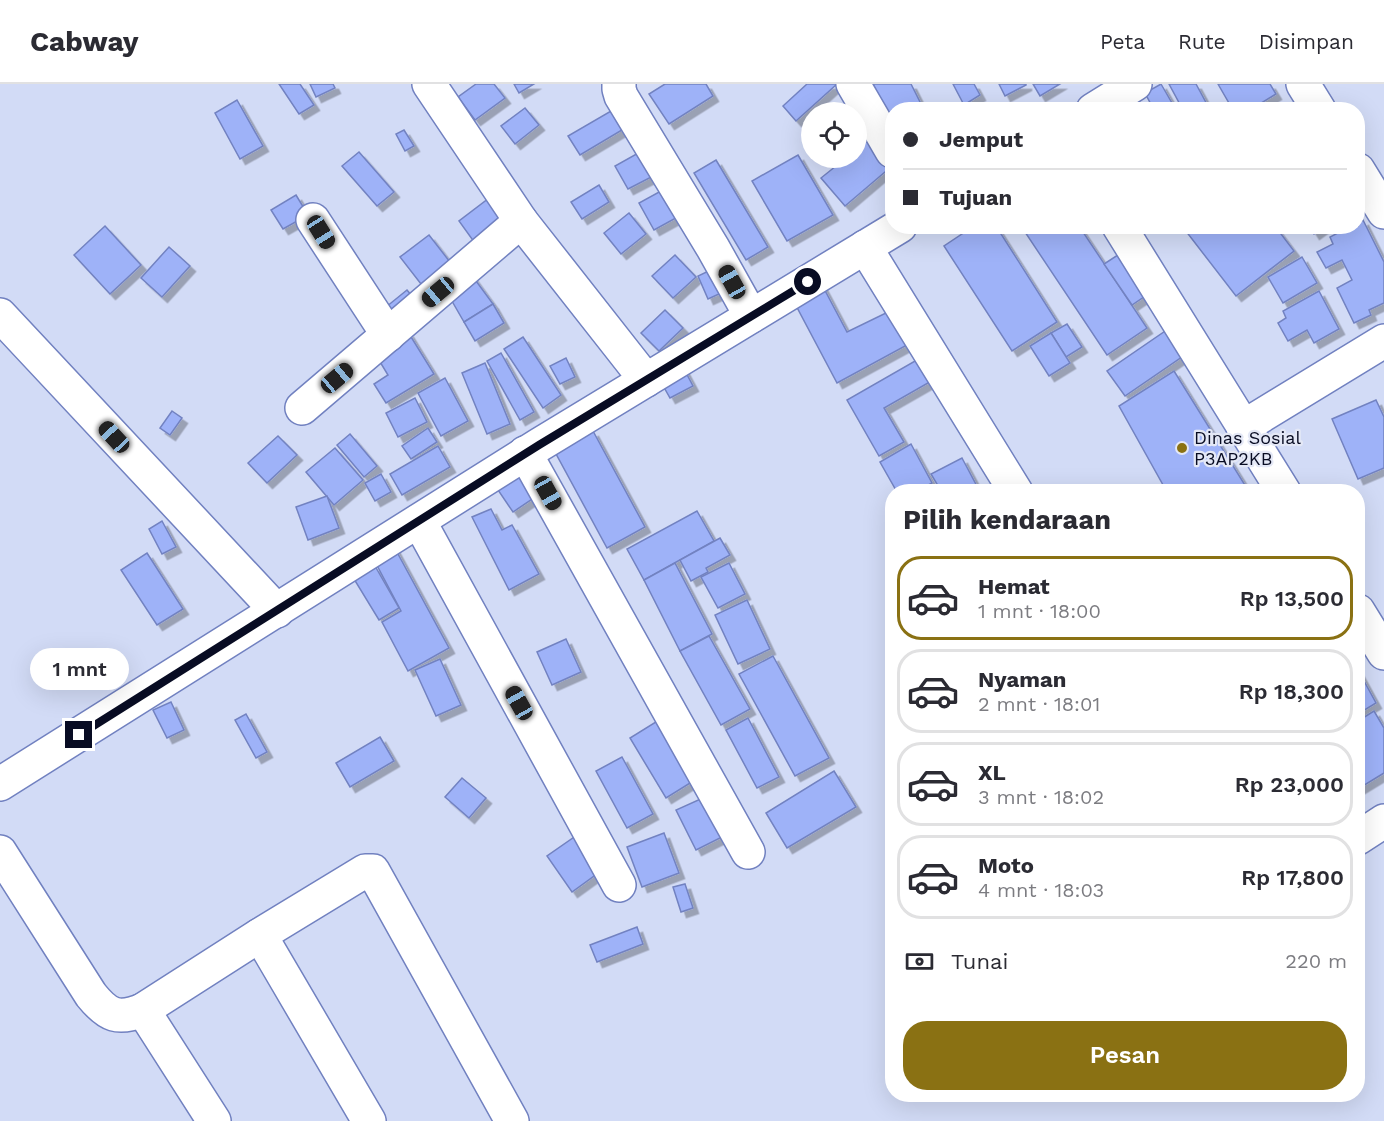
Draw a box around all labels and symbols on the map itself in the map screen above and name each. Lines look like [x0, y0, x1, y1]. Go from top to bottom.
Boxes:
car [304, 212, 338, 252]
car [715, 262, 749, 302]
route start [794, 268, 821, 295]
car [418, 274, 458, 310]
car [317, 360, 357, 396]
car [95, 418, 133, 456]
place label: Dinas Sosial P3AP2KB [1194, 427, 1301, 469]
marker: Dinas Sosial P3AP2KB [1175, 441, 1189, 455]
car [531, 473, 565, 513]
callout: 1 mnt [29, 648, 128, 690]
car [502, 683, 536, 723]
route end [65, 721, 92, 748]

